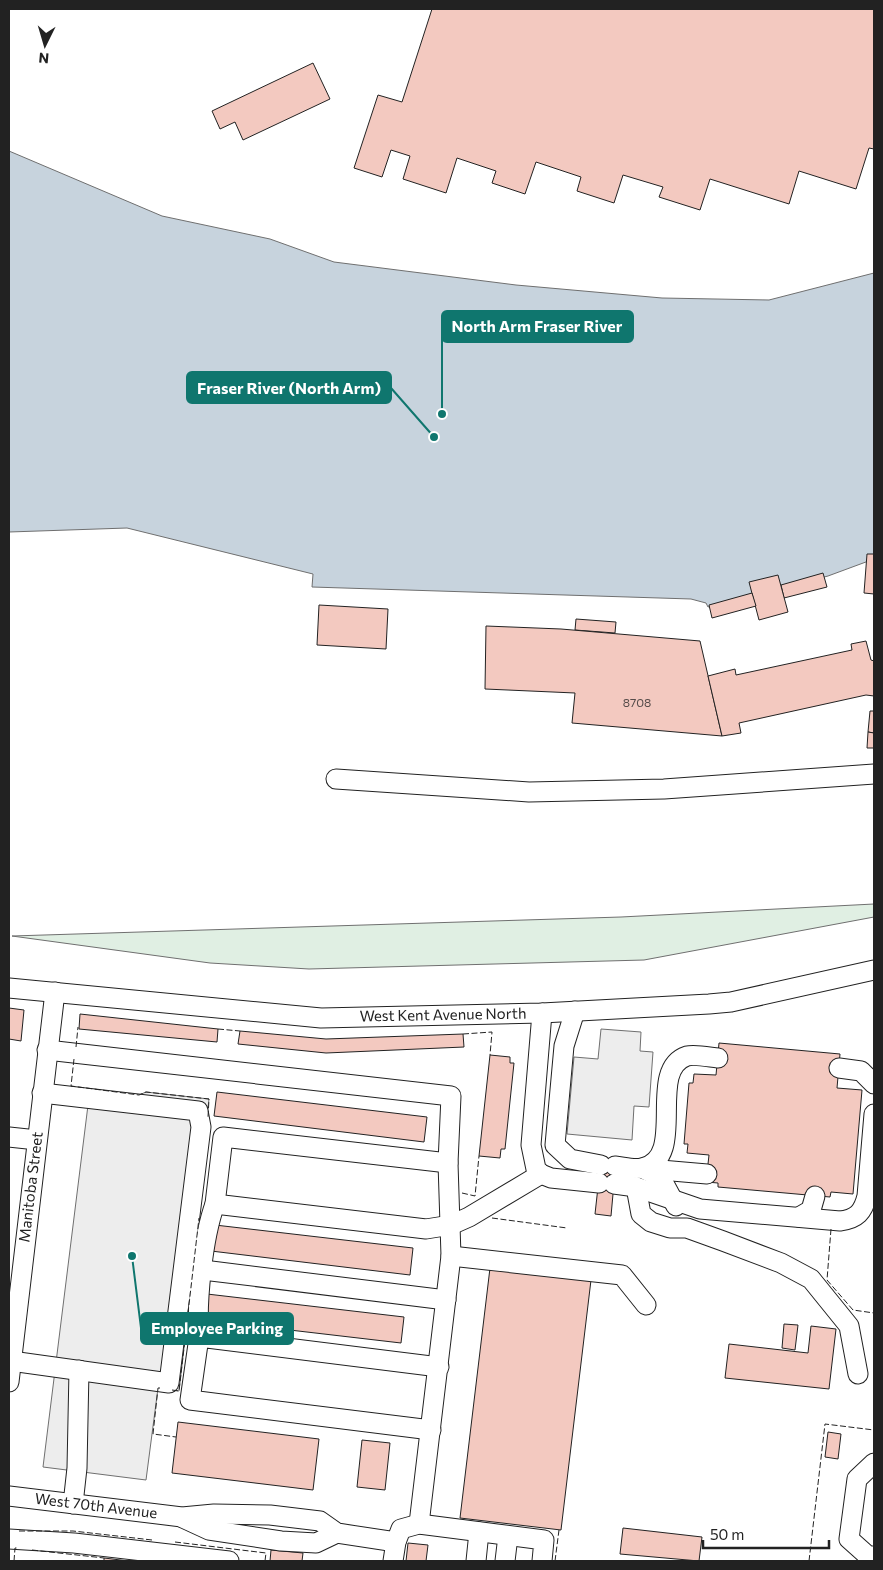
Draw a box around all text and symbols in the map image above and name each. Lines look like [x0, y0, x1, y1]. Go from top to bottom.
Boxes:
north arrow [20, 20, 70, 70]
text: N [38, 50, 50, 67]
callout: North Arm Fraser River [442, 311, 633, 342]
text: North Arm Fraser River [452, 316, 623, 335]
callout: Fraser River (North Arm) [187, 372, 391, 403]
text: Fraser River (North Arm) [197, 378, 381, 397]
house number: 8708 [623, 695, 651, 709]
street label: West Kent Avenue North [359, 1004, 527, 1024]
street label: Manitoba Street [14, 1130, 46, 1243]
callout: Employee Parking [141, 1313, 293, 1344]
text: Employee Parking [151, 1318, 283, 1337]
street label: West 70th Avenue [34, 1489, 158, 1521]
scale bar [703, 1518, 829, 1550]
text: 50 m [710, 1525, 744, 1543]

